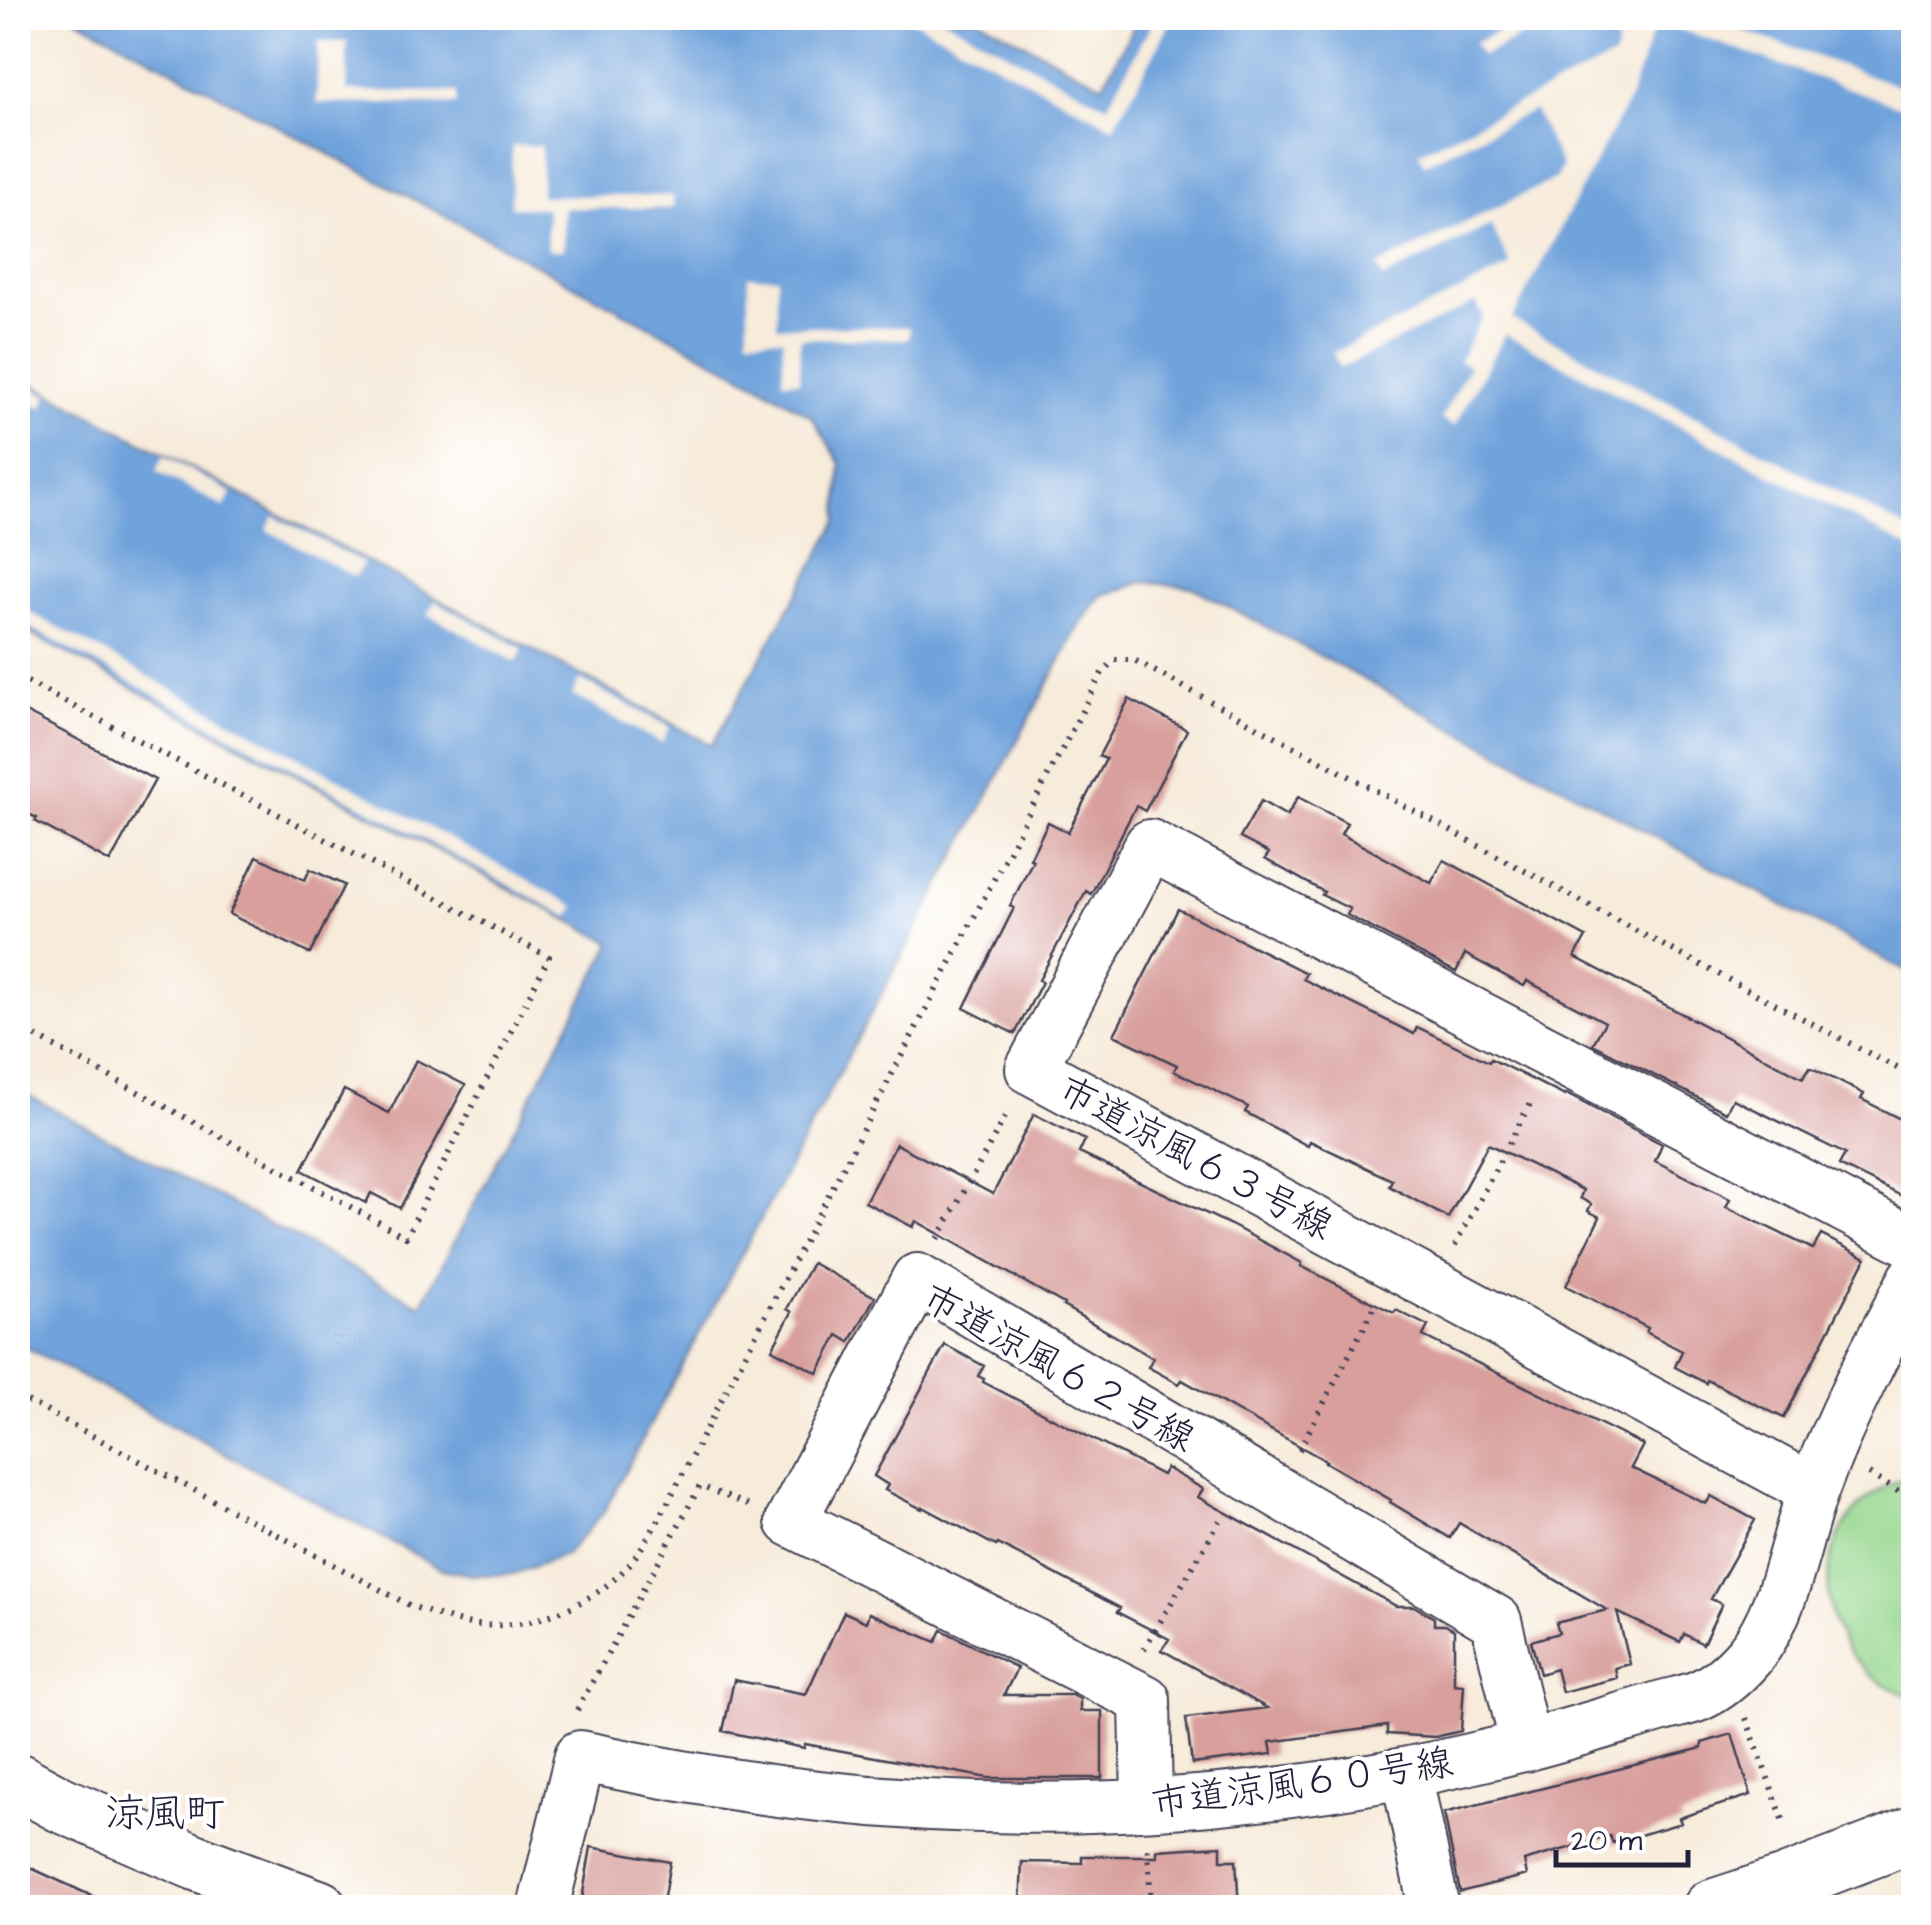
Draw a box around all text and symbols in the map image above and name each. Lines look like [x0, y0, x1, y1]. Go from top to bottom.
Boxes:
street label: 市道涼風６３号線 [1049, 1064, 1341, 1253]
street label: 市道涼風６２号線 [912, 1272, 1204, 1465]
street label: 市道涼風６０号線 [1148, 1737, 1456, 1831]
district label: 涼風町 [105, 1787, 225, 1842]
scale bar [1556, 1805, 1688, 1867]
text: 20 m [1571, 1820, 1643, 1862]

